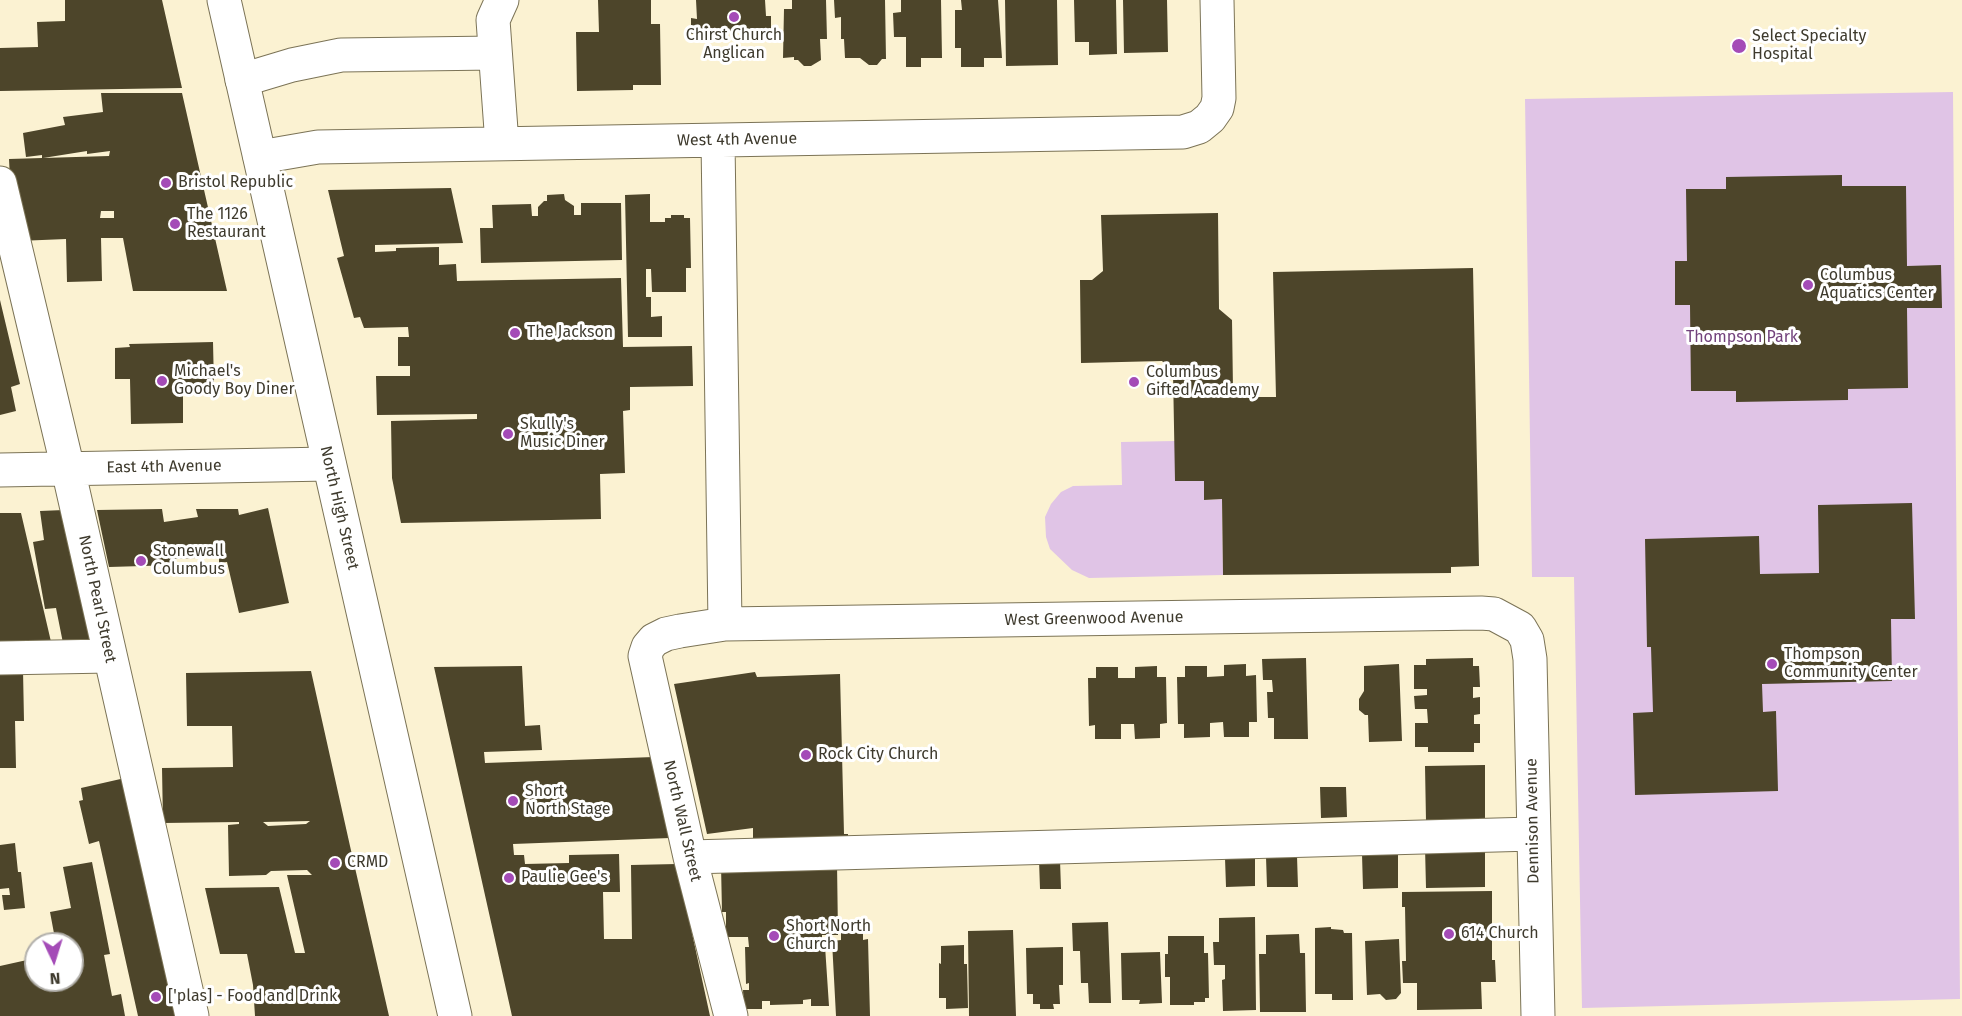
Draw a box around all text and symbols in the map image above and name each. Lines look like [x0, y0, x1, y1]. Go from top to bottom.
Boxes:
marker: Chirst Church Anglican [727, 10, 741, 24]
place label: Chirst Church Anglican [686, 26, 782, 64]
place label: Select Specialty Hospital [1752, 27, 1866, 65]
marker: Select Specialty Hospital [1730, 37, 1748, 55]
street label: West 4th Avenue [677, 129, 797, 151]
place label: Bristol Republic [178, 173, 293, 193]
marker: Bristol Republic [159, 176, 173, 190]
place label: The 1126 Restaurant [187, 205, 266, 243]
marker: The 1126 Restaurant [168, 217, 182, 231]
place label: Columbus Aquatics Center [1820, 266, 1934, 304]
marker: Columbus Aquatics Center [1801, 278, 1815, 292]
place label: The Jackson [527, 323, 613, 343]
marker: The Jackson [508, 326, 522, 340]
park label: Thompson Park [1686, 328, 1798, 348]
place label: Michael's Goody Boy Diner [174, 362, 295, 400]
place label: Columbus Gifted Academy [1146, 363, 1259, 401]
marker: Michael's Goody Boy Diner [155, 374, 169, 388]
marker: Columbus Gifted Academy [1127, 375, 1141, 389]
place label: Skully's Music Diner [520, 415, 605, 453]
marker: Skully's Music Diner [501, 427, 515, 441]
street label: North High Street [315, 444, 363, 572]
street label: East 4th Avenue [106, 456, 222, 478]
street label: North Pearl Street [74, 533, 120, 665]
place label: Stonewall Columbus [153, 542, 225, 580]
marker: Stonewall Columbus [134, 554, 148, 568]
street label: West Greenwood Avenue [1004, 608, 1184, 630]
place label: Thompson Community Center [1784, 645, 1918, 683]
marker: Thompson Community Center [1765, 657, 1779, 671]
place label: Rock City Church [818, 745, 938, 765]
marker: Rock City Church [799, 748, 813, 762]
street label: North Wall Street [659, 758, 705, 884]
street label: Dennison Avenue [1522, 758, 1544, 884]
place label: Short North Stage [525, 782, 611, 820]
marker: Short North Stage [506, 794, 520, 808]
place label: CRMD [347, 853, 388, 873]
marker: CRMD [328, 856, 342, 870]
place label: Paulie Gee's [521, 868, 608, 888]
marker: Paulie Gee's [502, 871, 516, 885]
place label: Short North Church [786, 917, 871, 955]
place label: 614 Church [1461, 924, 1539, 944]
marker: 614 Church [1442, 927, 1456, 941]
marker: Short North Church [767, 929, 781, 943]
north arrow [24, 932, 84, 992]
text: N [49, 969, 61, 988]
place label: ['plas] - Food and Drink [168, 987, 337, 1007]
marker: ['plas] - Food and Drink [149, 990, 163, 1004]

